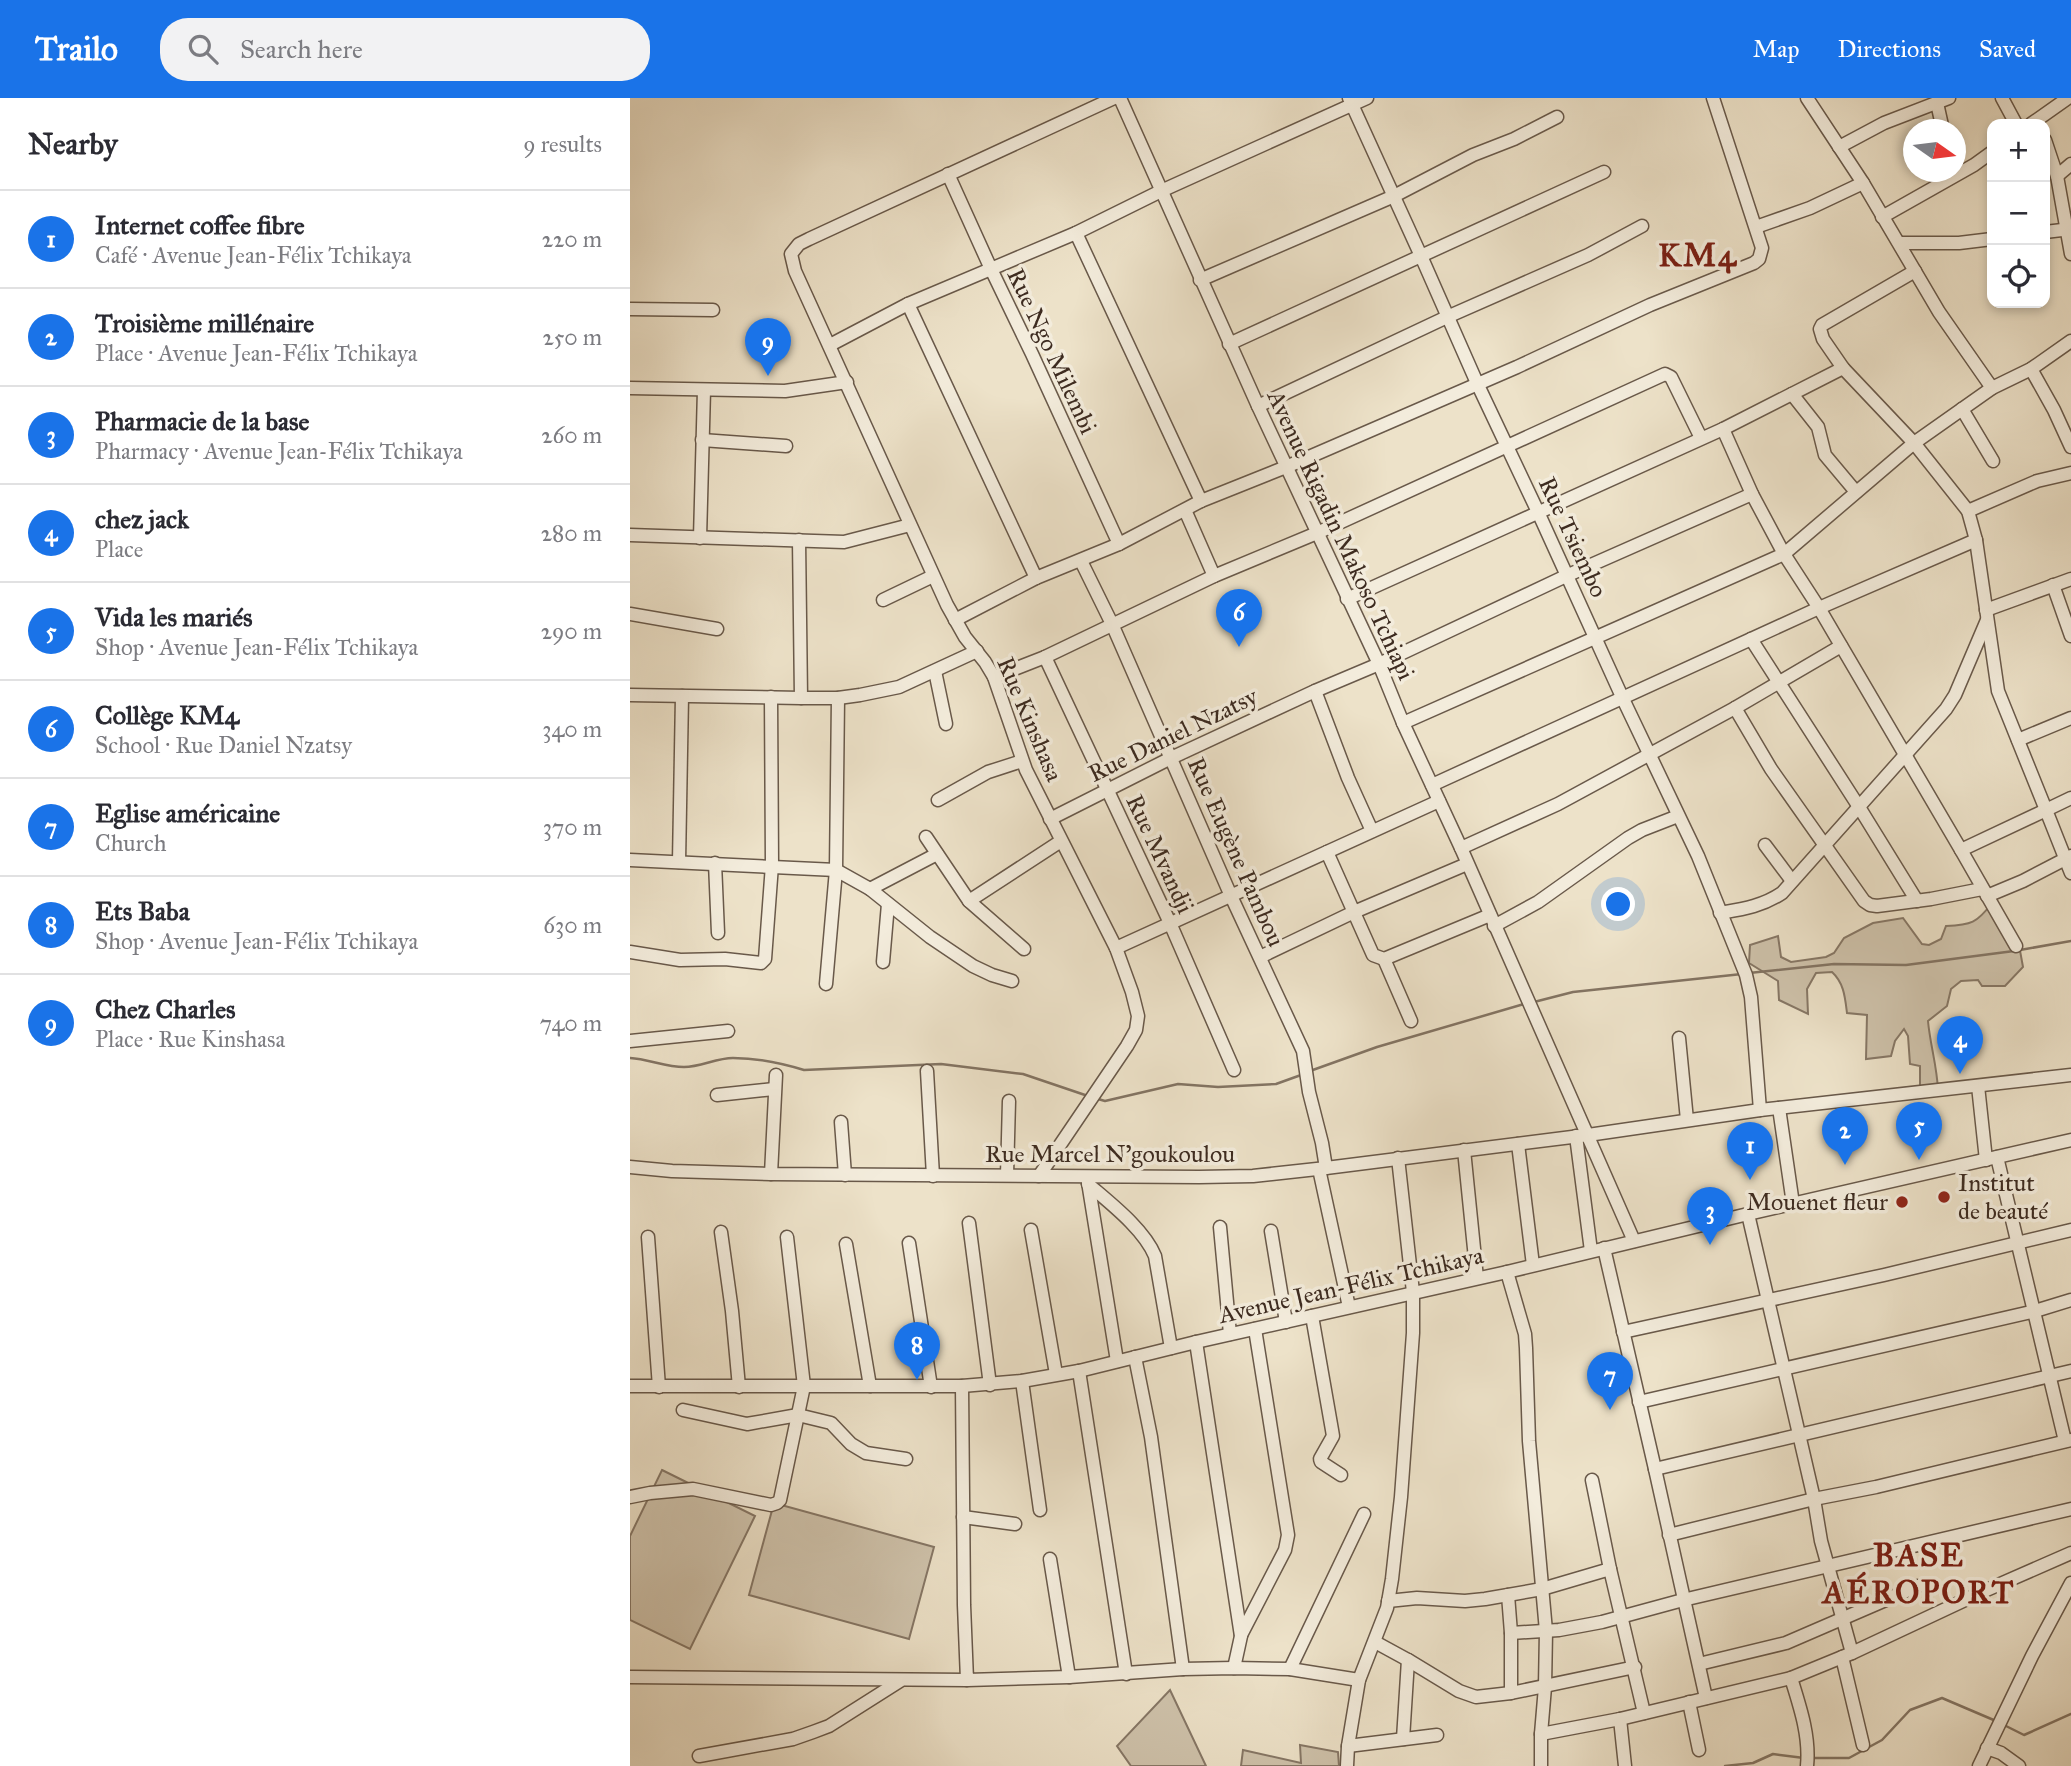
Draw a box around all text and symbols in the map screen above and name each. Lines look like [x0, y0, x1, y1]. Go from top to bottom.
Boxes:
search box [160, 18, 650, 81]
text: Trailo [35, 29, 118, 69]
icon: search [184, 30, 222, 68]
text: Search here [240, 33, 363, 65]
text: Map [1753, 34, 1800, 64]
text: Directions [1838, 34, 1941, 64]
text: Saved [1979, 34, 2036, 64]
north arrow [1903, 119, 1966, 182]
map controls [1987, 119, 2050, 308]
button: + [1987, 119, 2050, 182]
text: Nearby [28, 126, 118, 162]
text: 9 results [523, 130, 602, 158]
button: − [1987, 182, 2050, 245]
text: Internet coffee fibre [95, 209, 305, 241]
text: 1 [46, 225, 56, 253]
text: 220 m [542, 225, 602, 253]
district label: KM4 [1658, 236, 1738, 275]
text: Café · Avenue Jean-Félix Tchikaya [95, 241, 412, 269]
button: locate [1987, 245, 2050, 308]
street label: Rue Ngo Milembi [1001, 263, 1104, 439]
text: Troisième millénaire [95, 307, 314, 339]
pin: 9 [745, 318, 791, 376]
text: 2 [45, 323, 57, 351]
text: 250 m [542, 323, 602, 351]
text: Place · Avenue Jean-Félix Tchikaya [95, 339, 417, 367]
street label: Avenue Rigadin Makoso Tchiapi [1260, 384, 1422, 685]
text: Pharmacie de la base [95, 405, 309, 437]
text: 3 [46, 421, 56, 449]
text: 260 m [541, 421, 602, 449]
text: Pharmacy · Avenue Jean-Félix Tchikaya [95, 437, 463, 465]
street label: Rue Tsiembo [1532, 472, 1614, 602]
text: chez jack [95, 503, 189, 535]
text: 4 [45, 519, 57, 547]
text: 280 m [541, 519, 602, 547]
text: Place [95, 535, 143, 563]
pin: 6 [1216, 589, 1262, 647]
text: Vida les mariés [95, 601, 253, 633]
text: 5 [46, 617, 56, 645]
text: 290 m [541, 617, 602, 645]
text: Shop · Avenue Jean-Félix Tchikaya [95, 633, 418, 661]
street label: Rue Kinshasa [990, 652, 1070, 787]
street label: Rue Daniel Nzatsy [1084, 681, 1263, 789]
text: Collège KM4 [95, 699, 239, 731]
text: 6 [45, 715, 57, 743]
text: 340 m [542, 715, 602, 743]
text: School · Rue Daniel Nzatsy [95, 731, 352, 759]
street label: Rue Eugène Pambou [1181, 753, 1291, 952]
street label: Rue Mvandji [1119, 790, 1201, 919]
text: Eglise américaine [95, 797, 280, 829]
text: 7 [45, 813, 57, 841]
text: 370 m [543, 813, 602, 841]
text: Church [95, 829, 167, 857]
your location [1601, 887, 1635, 921]
text: Ets Baba [95, 895, 190, 927]
text: 8 [45, 911, 57, 939]
text: 630 m [543, 911, 602, 939]
text: Shop · Avenue Jean-Félix Tchikaya [95, 927, 418, 955]
text: Chez Charles [95, 993, 236, 1025]
text: 9 [45, 1009, 57, 1037]
text: 740 m [540, 1009, 602, 1037]
pin: 4 [1937, 1016, 1983, 1074]
text: Place · Rue Kinshasa [95, 1025, 285, 1053]
pin: 5 [1896, 1102, 1942, 1160]
pin: 2 [1822, 1107, 1868, 1165]
pin: 1 [1727, 1122, 1773, 1180]
street label: Rue Marcel N'goukoulou [985, 1139, 1235, 1169]
place label: Institut de beauté [1958, 1168, 2048, 1226]
pin: 3 [1687, 1187, 1733, 1245]
place label: Mouenet fleur [1746, 1187, 1888, 1217]
marker: Institut de beauté [1936, 1189, 1952, 1205]
marker: Mouenet fleur [1894, 1194, 1910, 1210]
street label: Avenue Jean-Félix Tchikaya [1215, 1240, 1487, 1330]
pin: 8 [894, 1322, 940, 1380]
pin: 7 [1587, 1352, 1633, 1410]
district label: BASE AÉROPORT [1821, 1536, 2015, 1612]

